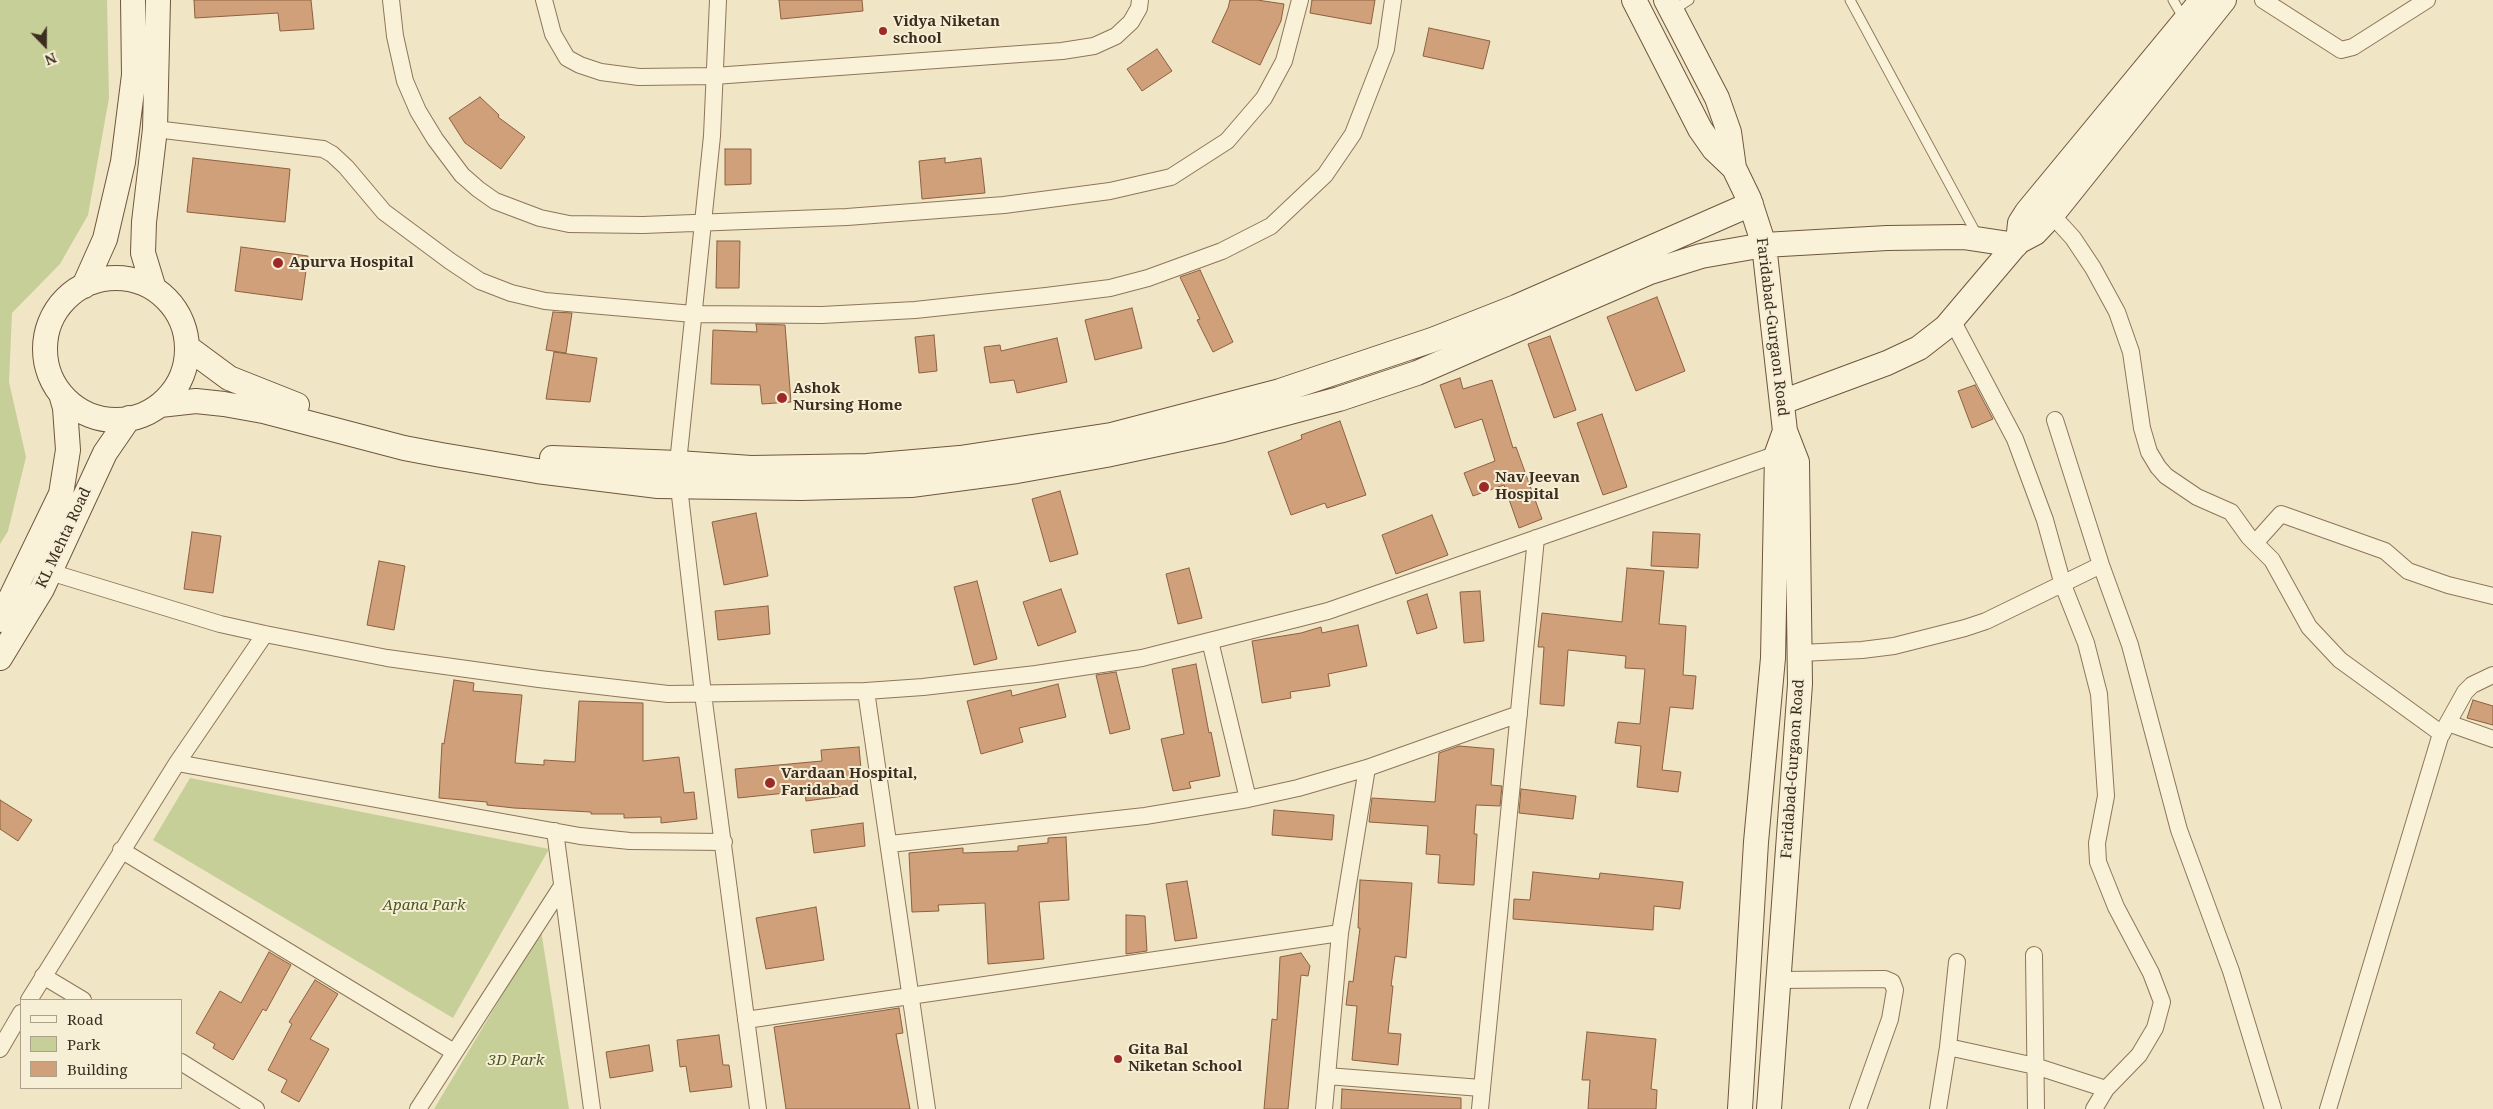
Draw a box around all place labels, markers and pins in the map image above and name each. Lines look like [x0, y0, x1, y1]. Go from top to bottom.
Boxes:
place label: Vidya Niketan school [893, 13, 1000, 48]
marker: Vidya Niketan school [877, 25, 889, 37]
place label: Apurva Hospital [289, 254, 414, 272]
marker: Apurva Hospital [271, 256, 285, 270]
place label: Ashok Nursing Home [793, 380, 902, 415]
marker: Ashok Nursing Home [775, 391, 789, 405]
place label: Nav Jeevan Hospital [1495, 469, 1580, 504]
marker: Nav Jeevan Hospital [1477, 480, 1491, 494]
place label: Vardaan Hospital, Faridabad [781, 765, 917, 800]
marker: Vardaan Hospital, Faridabad [763, 776, 777, 790]
place label: Gita Bal Niketan School [1128, 1041, 1242, 1076]
marker: Gita Bal Niketan School [1112, 1053, 1124, 1065]

